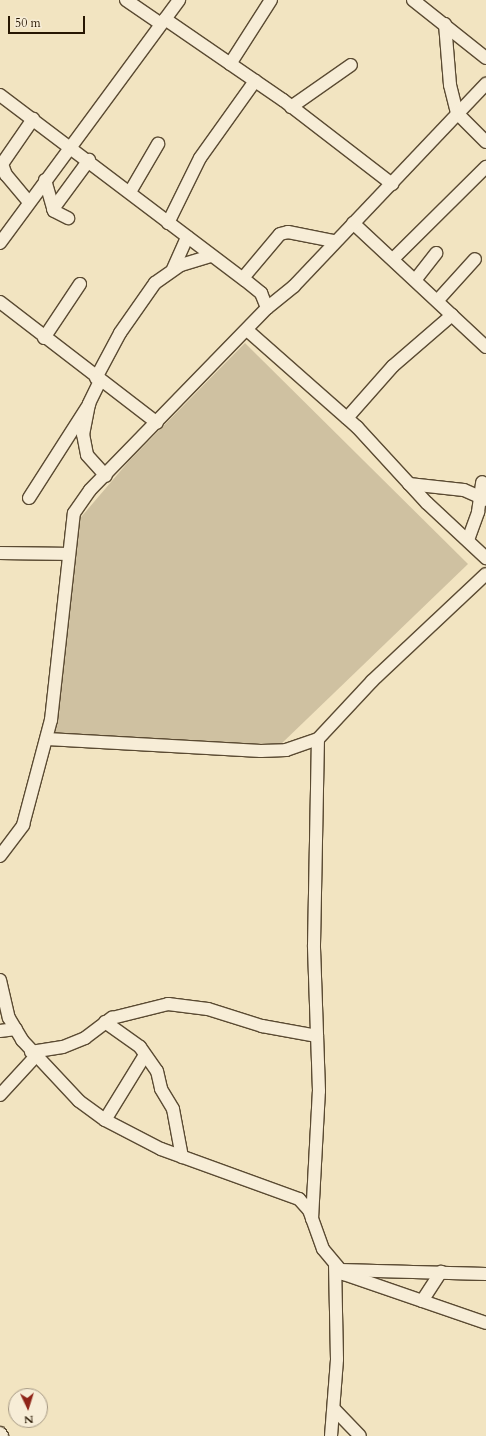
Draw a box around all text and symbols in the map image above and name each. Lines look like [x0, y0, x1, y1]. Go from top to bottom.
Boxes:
scale bar [10, 8, 87, 34]
text: 50 m [15, 15, 41, 31]
north arrow [8, 1388, 48, 1428]
text: N [24, 1412, 34, 1427]

